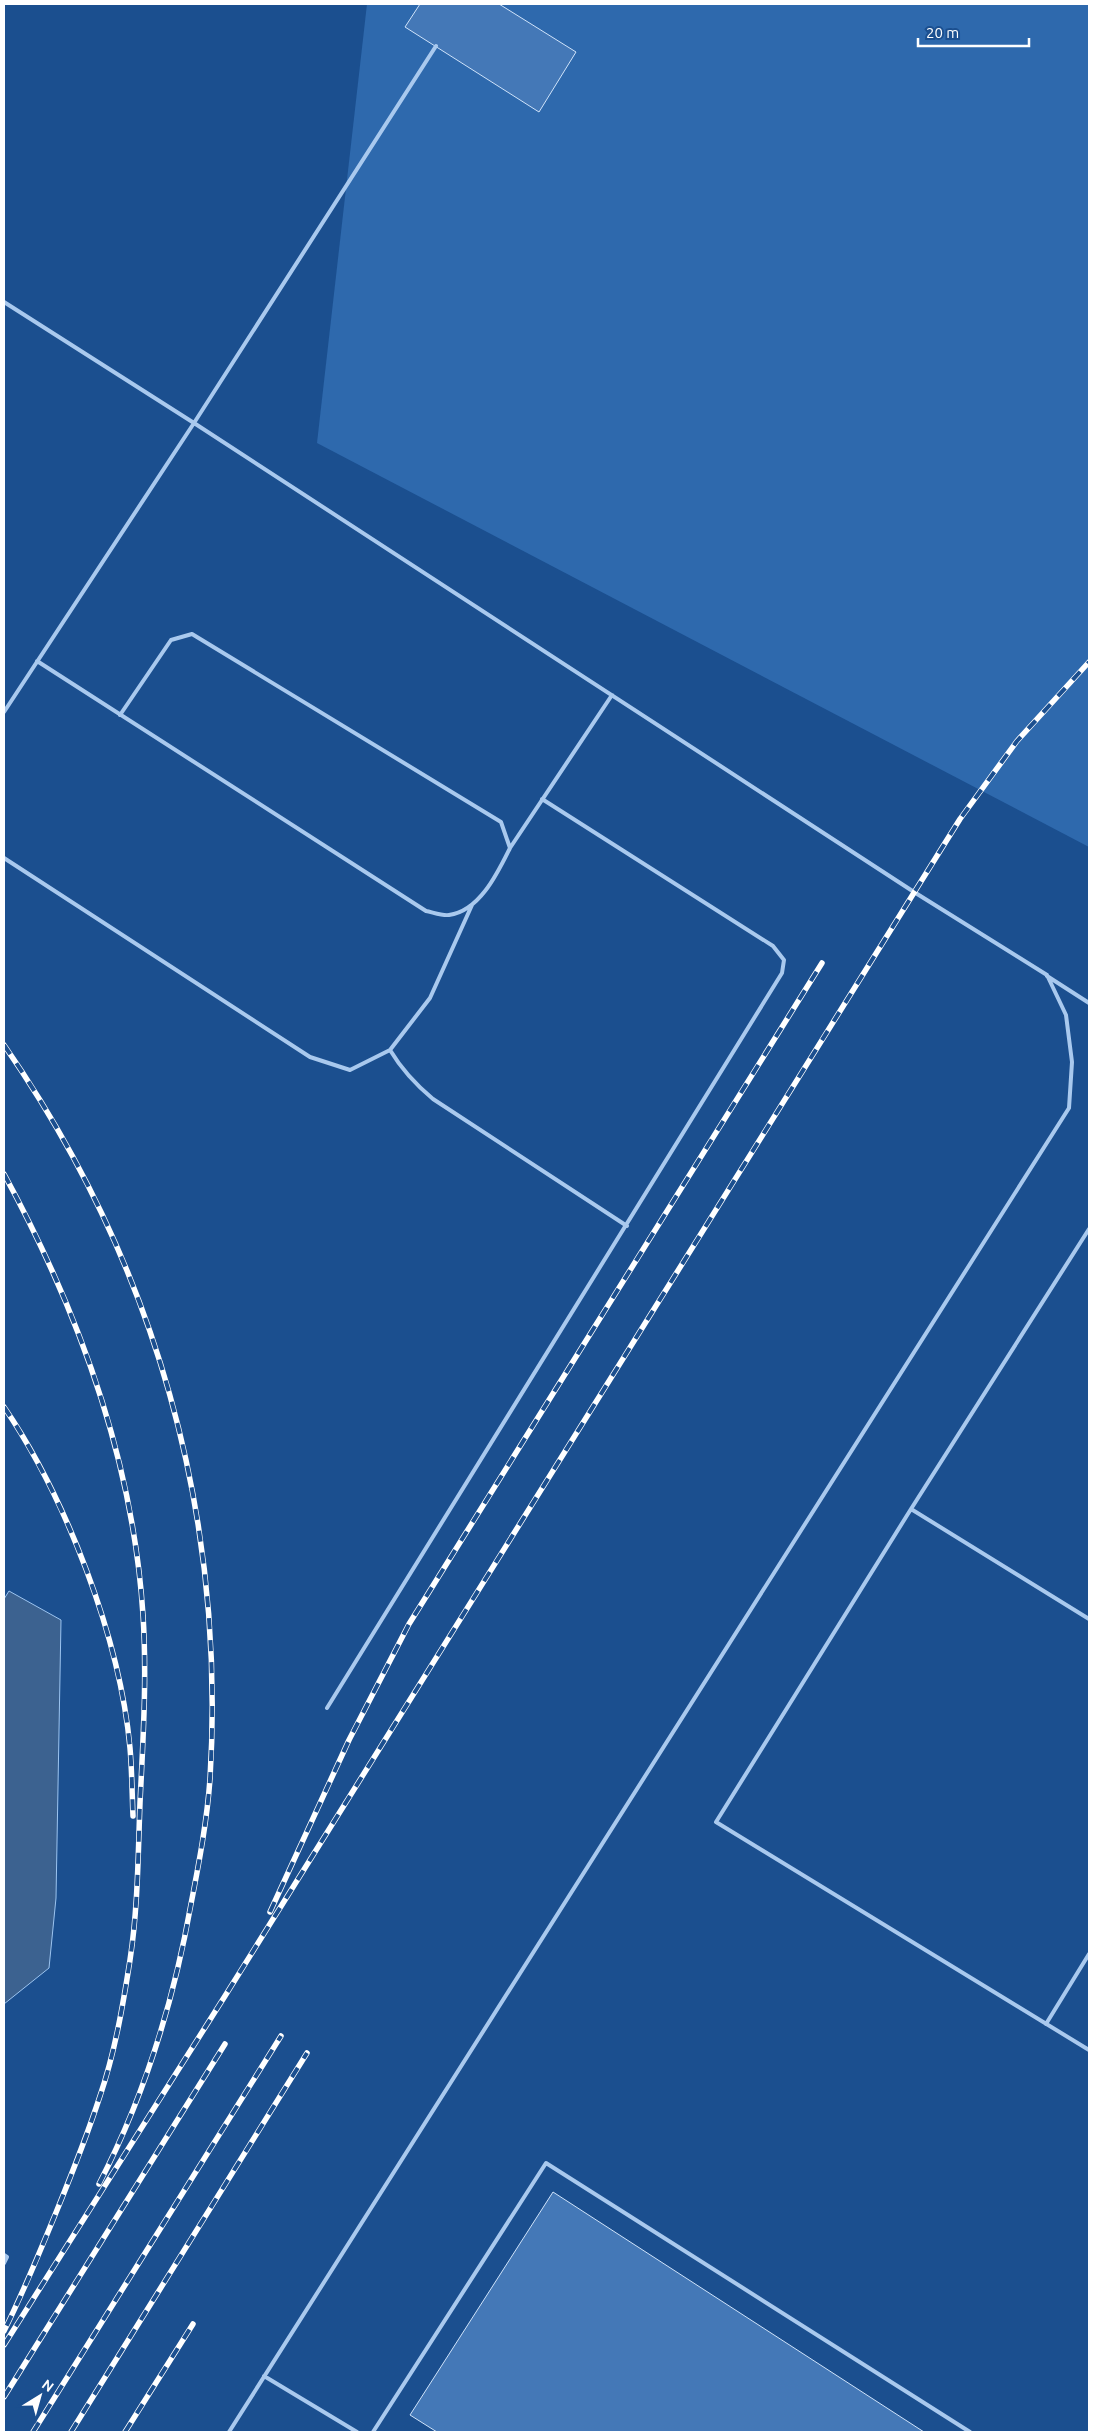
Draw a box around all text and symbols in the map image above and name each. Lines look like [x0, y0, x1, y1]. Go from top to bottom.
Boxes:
scale bar [918, 15, 1029, 47]
text: 20 m [926, 24, 959, 41]
north arrow [15, 2371, 65, 2421]
text: N [39, 2376, 57, 2395]

